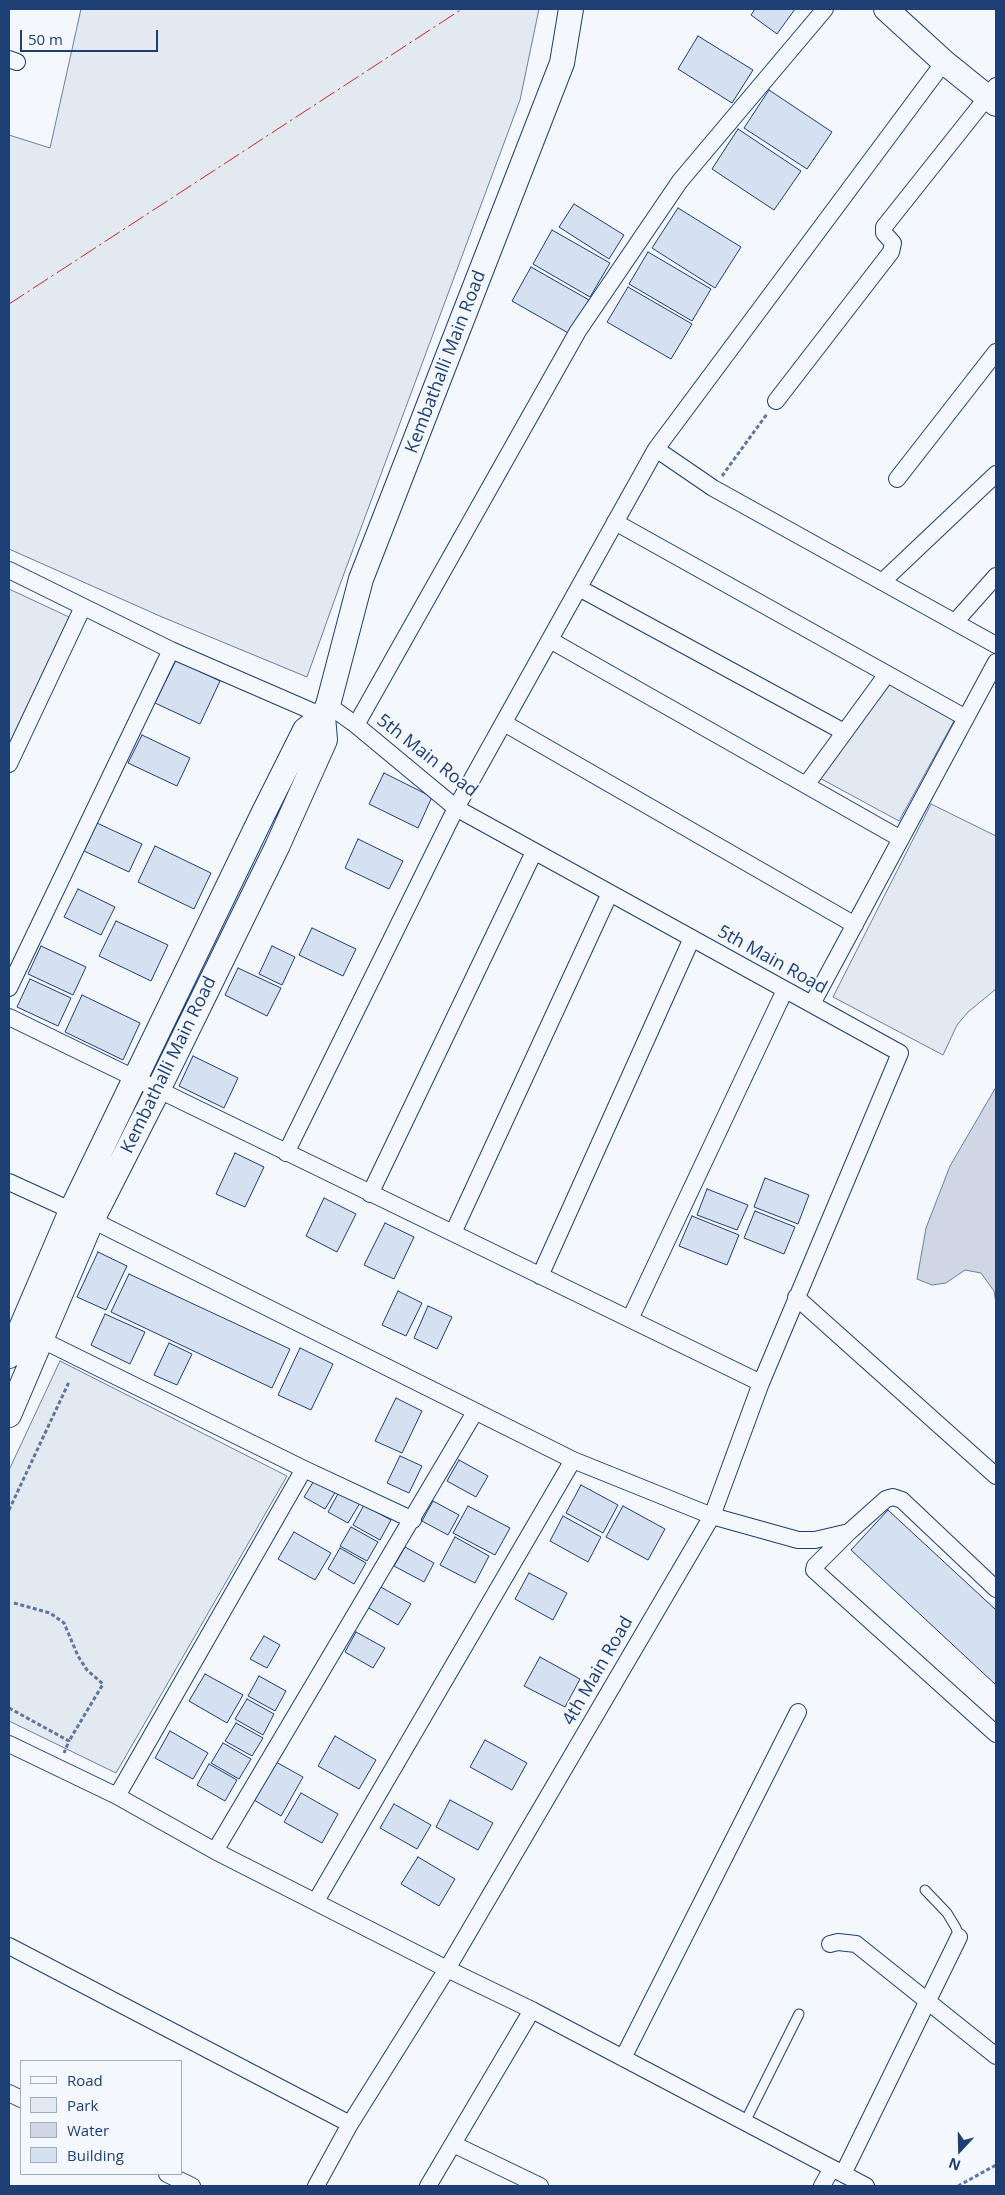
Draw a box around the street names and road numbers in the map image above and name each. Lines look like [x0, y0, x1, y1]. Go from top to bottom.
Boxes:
street label: Kembathalli Main Road [401, 268, 491, 456]
street label: 5th Main Road [372, 710, 482, 802]
street label: 5th Main Road [713, 921, 831, 999]
street label: Kembathalli Main Road [117, 973, 221, 1157]
street label: 4th Main Road [558, 1613, 638, 1729]

